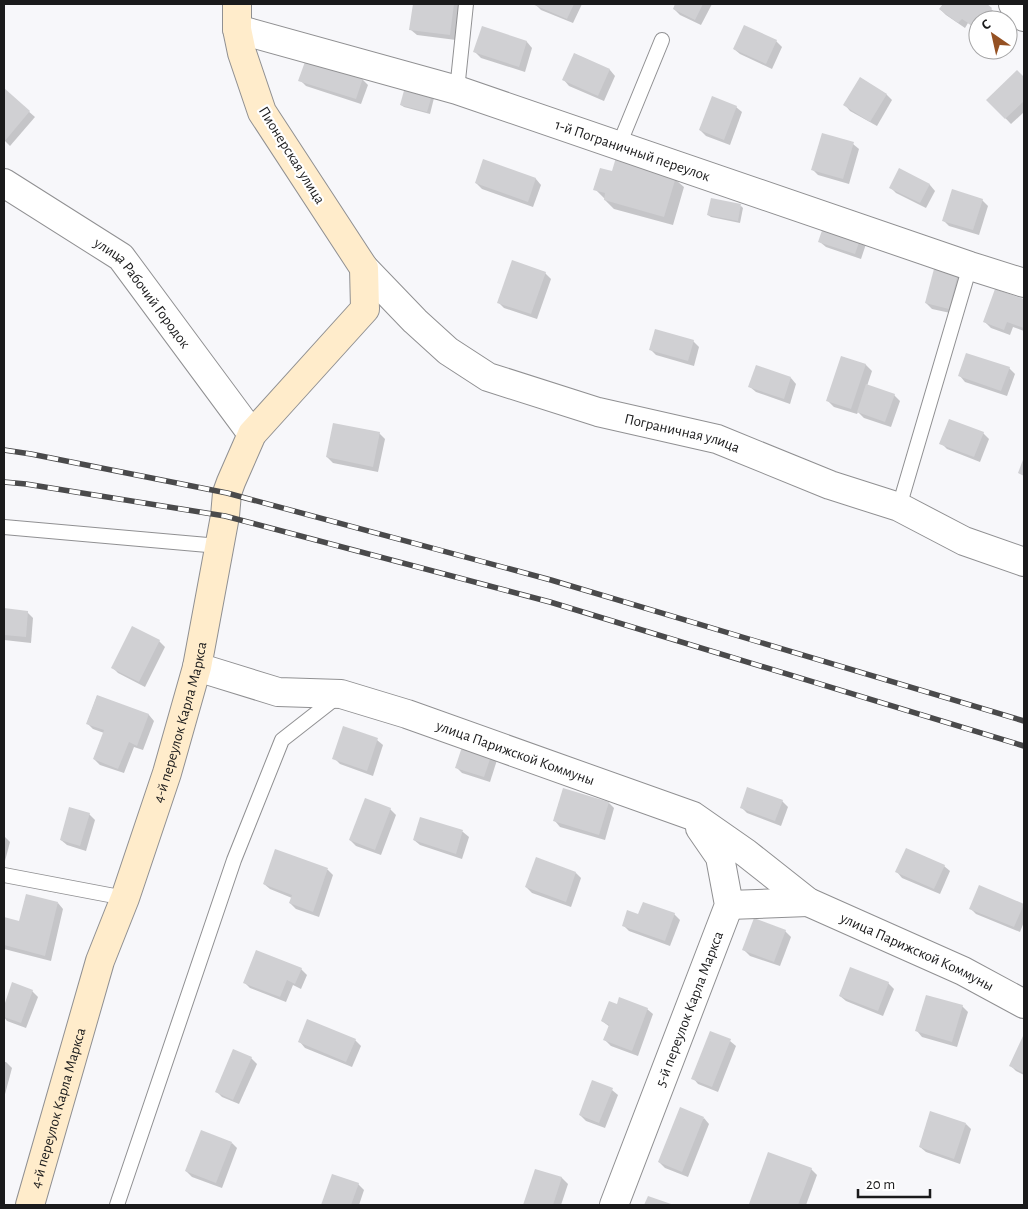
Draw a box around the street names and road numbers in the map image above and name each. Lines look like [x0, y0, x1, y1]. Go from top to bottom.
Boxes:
street label: Пионерская улица [256, 104, 328, 207]
street label: 1-й Пограничный переулок [553, 117, 712, 184]
street label: улица Рабочий Городок [91, 235, 193, 351]
street label: Пограничная улица [623, 411, 742, 456]
street label: 4-й переулок Карла Маркса [151, 640, 210, 805]
street label: улица Парижской Коммуны [433, 718, 597, 788]
street label: улица Парижской Коммуны [837, 910, 996, 994]
street label: 5-й переулок Карла Маркса [653, 929, 726, 1089]
street label: 4-й переулок Карла Маркса [28, 1026, 89, 1190]

